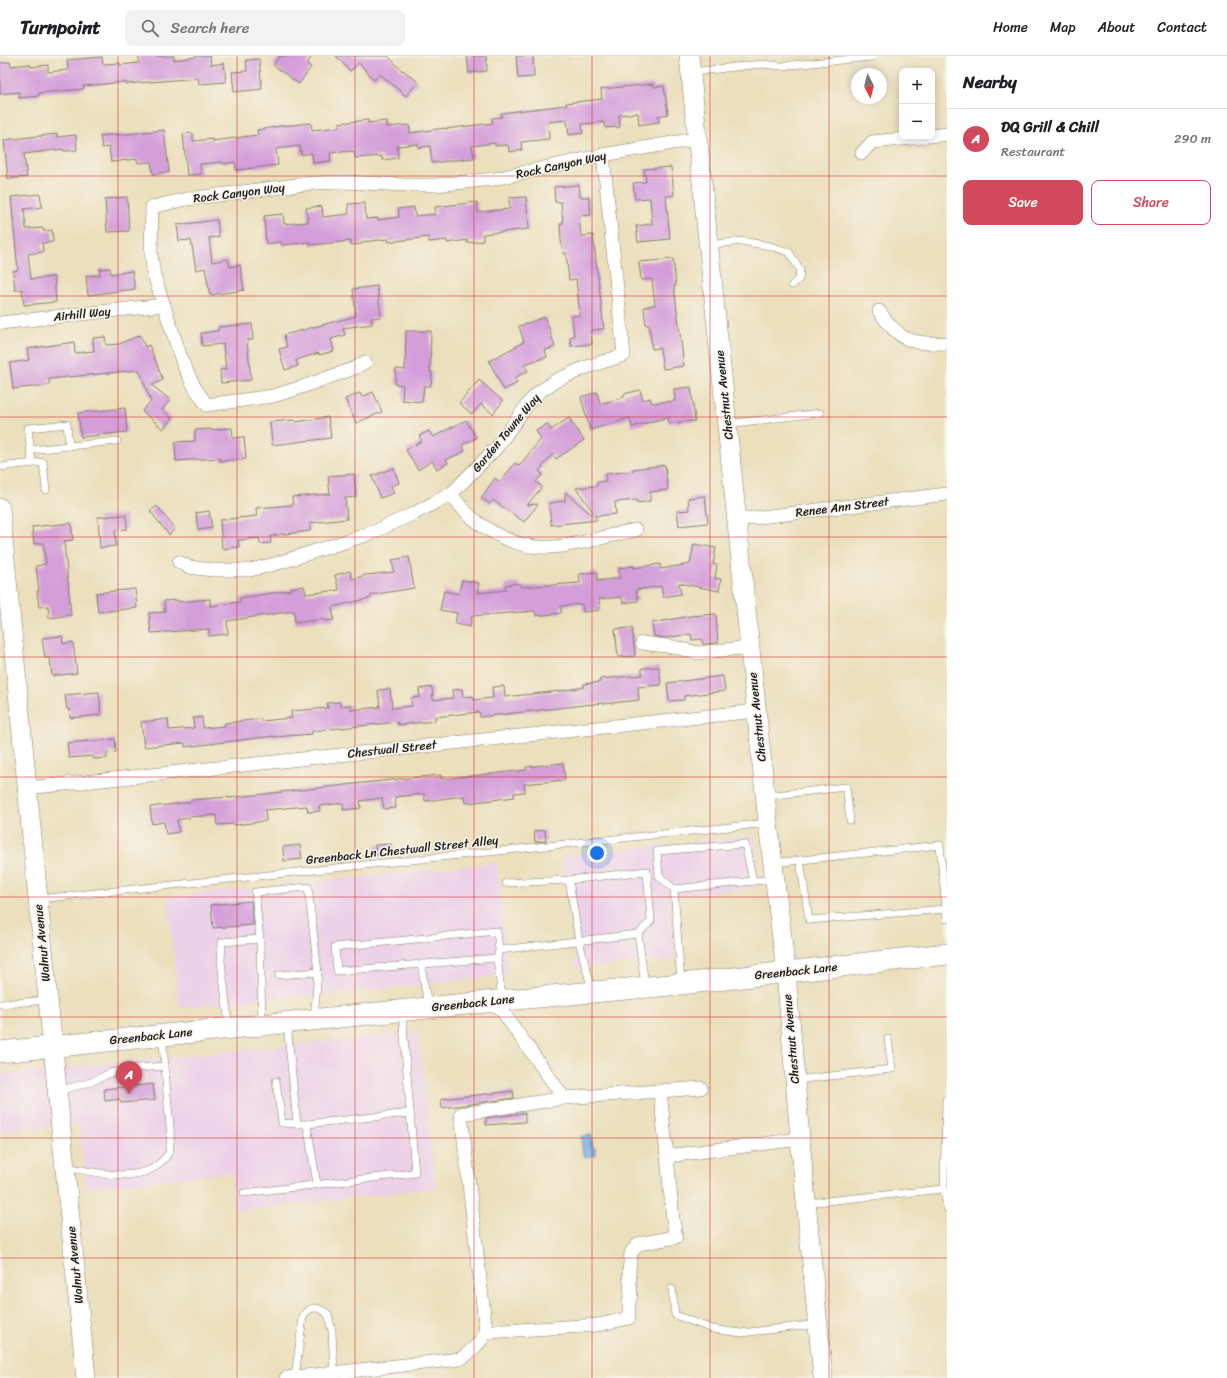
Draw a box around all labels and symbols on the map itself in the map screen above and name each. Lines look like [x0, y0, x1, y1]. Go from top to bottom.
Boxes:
north arrow [851, 68, 887, 104]
street label: Rock Canyon Way [514, 144, 609, 185]
street label: Rock Canyon Way [192, 176, 287, 210]
street label: Airhill Way [51, 300, 112, 328]
street label: Chestnut Avenue [708, 349, 740, 441]
street label: Garden Towne Way [466, 388, 546, 477]
street label: Renee Ann Street [794, 490, 891, 524]
street label: Chestnut Avenue [741, 671, 773, 763]
street label: Chestwall Street [346, 733, 439, 765]
street label: Greenback Ln Chestwall Street Alley [305, 829, 500, 871]
your location [587, 843, 607, 863]
street label: Walnut Avenue [27, 903, 57, 983]
street label: Greenback Lane [753, 956, 839, 986]
street label: Greenback Lane [430, 988, 516, 1018]
street label: Chestnut Avenue [776, 993, 806, 1085]
street label: Greenback Lane [108, 1021, 194, 1051]
pin: A [116, 1061, 142, 1094]
street label: Walnut Avenue [60, 1225, 90, 1305]

